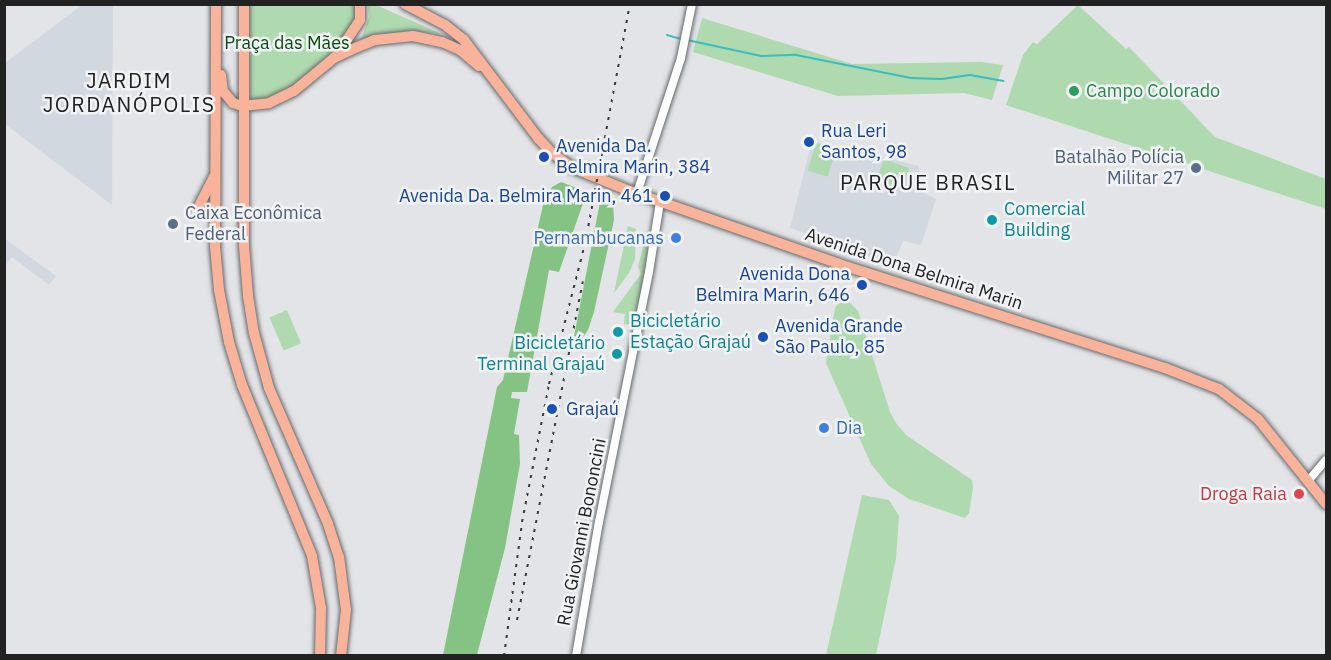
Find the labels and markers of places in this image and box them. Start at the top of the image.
place label: Campo Colorado [1086,80,1220,102]
marker: Campo Colorado [1067,84,1081,98]
place label: Rua Leri Santos, 98 [821,121,907,164]
marker: Rua Leri Santos, 98 [802,135,816,149]
place label: Avenida Da. Belmira Marin, 384 [556,136,710,178]
place label: Batalhão Polícia Militar 27 [1054,147,1184,190]
marker: Avenida Da. Belmira Marin, 384 [537,150,551,164]
marker: Batalhão Polícia Militar 27 [1189,161,1203,175]
place label: Avenida Da. Belmira Marin, 461 [399,185,653,207]
marker: Avenida Da. Belmira Marin, 461 [658,189,672,203]
place label: Comercial Building [1004,199,1085,242]
place label: Caixa Econômica Federal [185,203,322,246]
marker: Comercial Building [985,213,999,227]
marker: Caixa Econômica Federal [166,217,180,231]
place label: Pernambucanas [533,227,664,249]
marker: Pernambucanas [669,231,683,245]
place label: Avenida Dona Belmira Marin, 646 [696,264,850,306]
marker: Avenida Dona Belmira Marin, 646 [855,278,869,292]
place label: Bicicletário Estação Grajaú [630,311,751,354]
place label: Avenida Grande São Paulo, 85 [775,316,903,358]
marker: Bicicletário Estação Grajaú [611,325,625,339]
marker: Avenida Grande São Paulo, 85 [756,330,770,344]
place label: Bicicletário Terminal Grajaú [477,333,605,376]
marker: Bicicletário Terminal Grajaú [610,347,624,361]
place label: Grajaú [566,398,619,420]
marker: Grajaú [543,400,561,418]
place label: Dia [836,417,862,439]
marker: Dia [817,421,831,435]
place label: Droga Raia [1200,483,1287,505]
marker: Droga Raia [1292,487,1306,501]

